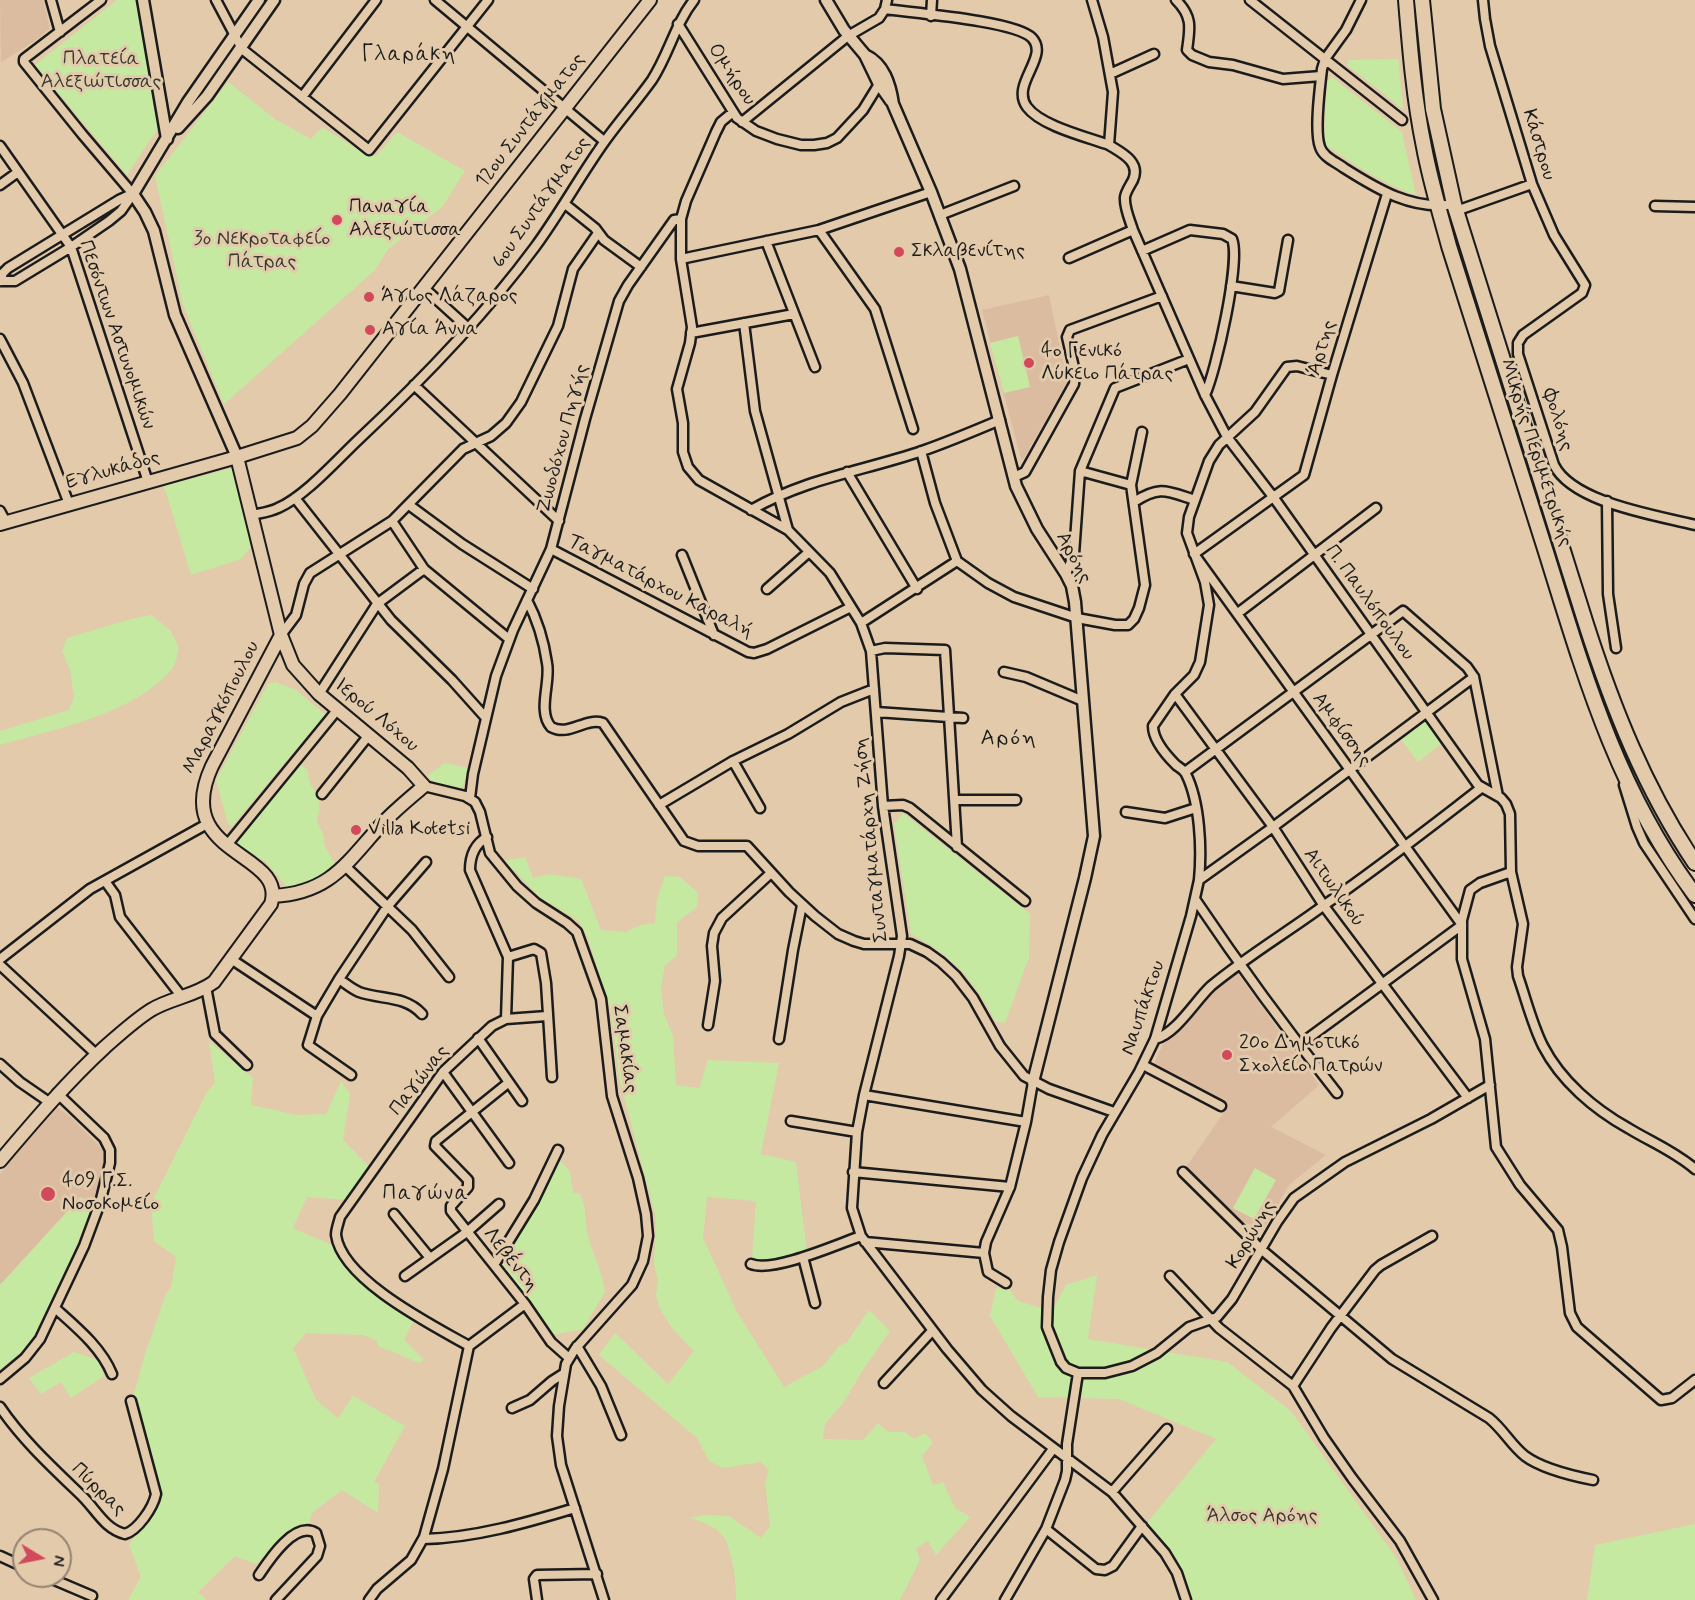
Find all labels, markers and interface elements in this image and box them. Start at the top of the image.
street label: Ομήρου [702,39,760,111]
district label: Γλαράκη [361,43,457,69]
park label: Πλατεία Αλεξιώτισσας [41,48,161,95]
street label: 12ου Συντάγματος [471,49,591,193]
street label: Κάστρου [1516,107,1560,183]
street label: 6ου Συντάγματος [488,133,596,273]
place label: Παναγία Αλεξιώτισσα [349,196,461,243]
marker: Παναγία Αλεξιώτισσα [330,213,344,227]
park label: 3o Νεκροταφείο Πάτρας [194,228,330,275]
street label: Πεσόντων Αστυνομικών [72,237,160,433]
place label: Σκλαβενίτης [911,240,1025,264]
marker: Σκλαβενίτης [892,245,906,259]
place label: Άγιος Λάζαρος [381,285,518,309]
marker: Άγιος Λάζαρος [362,290,376,304]
place label: Αγία Άννα [382,318,478,342]
street label: Άρτης [1303,318,1343,378]
marker: Αγία Άννα [363,323,377,337]
place label: 4ο Γενικό Λύκειο Πάτρας [1041,340,1173,387]
marker: 4ο Γενικό Λύκειο Πάτρας [1022,356,1036,370]
street label: Μικρής Περιμετρικής [1493,356,1577,550]
street label: Ζωοδόχου Πηγής [533,362,595,516]
street label: Φολόης [1536,386,1578,454]
street label: Εγλυκάδος [63,446,163,496]
street label: Αρόης [1050,528,1096,588]
street label: Ταγματάρχου Καραλή [563,530,757,644]
street label: Π. Παυλόπουλου [1319,540,1419,666]
street label: Μαραγκόπουλου [178,637,266,779]
street label: Ιερού Λόχου [329,674,423,758]
street label: Αμφίσσης [1306,688,1376,772]
district label: Αρόη [981,726,1037,752]
street label: Συνταγματάρχη Ζήση [849,737,895,943]
place label: Villa Kotetsi [368,818,470,842]
marker: Villa Kotetsi [349,823,363,837]
street label: Αιτωλικού [1297,844,1369,932]
street label: Ναυπάκτου [1117,958,1171,1058]
street label: Σαμακίας [606,1003,642,1095]
place label: 20ο Δημοτικό Σχολείο Πατρών [1239,1032,1382,1079]
street label: Παγώνας [385,1041,455,1121]
marker: 20ο Δημοτικό Σχολείο Πατρών [1220,1048,1234,1062]
place label: 409 Γ.Σ. Νοσοκομείο [62,1170,159,1217]
district label: Παγώνα [383,1182,469,1208]
marker: 409 Γ.Σ. Νοσοκομείο [39,1185,57,1203]
street label: Κορώνης [1222,1196,1282,1274]
street label: Λεβέντη [477,1223,543,1297]
street label: Πύρρας [66,1458,130,1522]
park label: Άλσος Αρόης [1207,1505,1317,1529]
north arrow [12,1528,72,1588]
text: N [47,1554,70,1568]

